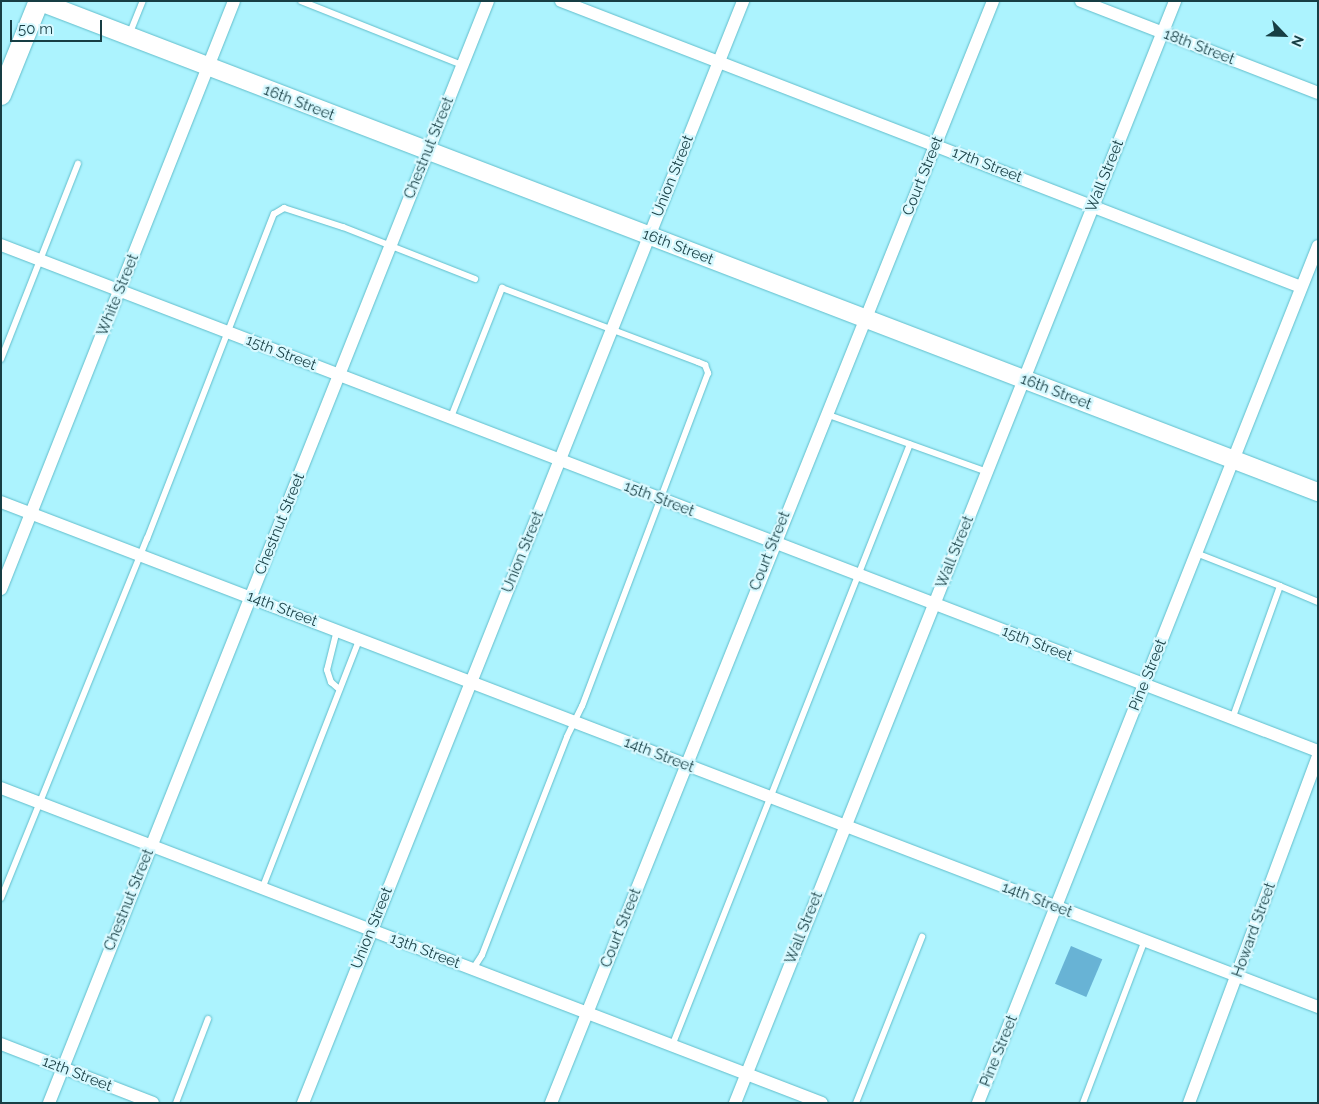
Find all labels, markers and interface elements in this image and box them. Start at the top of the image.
scale bar [12,10,105,42]
north arrow [1259,10,1309,60]
text: 50 m [18,20,53,38]
street label: 18th Street [1161,25,1237,69]
text: N [1288,33,1307,49]
street label: 16th Street [261,81,337,125]
street label: Chestnut Street [400,94,458,202]
street label: Union Street [648,133,698,219]
street label: Court Street [899,134,947,218]
street label: Wall Street [1082,137,1128,215]
street label: 17th Street [949,143,1025,187]
street label: 16th Street [640,225,716,269]
street label: White Street [93,251,143,339]
street label: 15th Street [243,331,319,375]
street label: 16th Street [1018,370,1094,414]
street label: Chestnut Street [251,470,309,578]
street label: 15th Street [621,477,697,521]
street label: Union Street [498,509,548,595]
street label: Court Street [746,509,794,593]
street label: Wall Street [932,513,978,591]
street label: 14th Street [244,587,320,631]
street label: 15th Street [999,622,1075,666]
street label: Pine Street [1126,637,1170,713]
street label: 14th Street [621,733,697,777]
street label: Chestnut Street [100,846,158,954]
street label: 14th Street [999,878,1075,922]
street label: Howard Street [1229,880,1279,980]
street label: Union Street [347,885,397,971]
street label: Court Street [597,886,645,970]
street label: Wall Street [781,889,827,967]
street label: 13th Street [387,929,463,973]
street label: Pine Street [977,1013,1021,1089]
street label: 12th Street [40,1052,114,1096]

